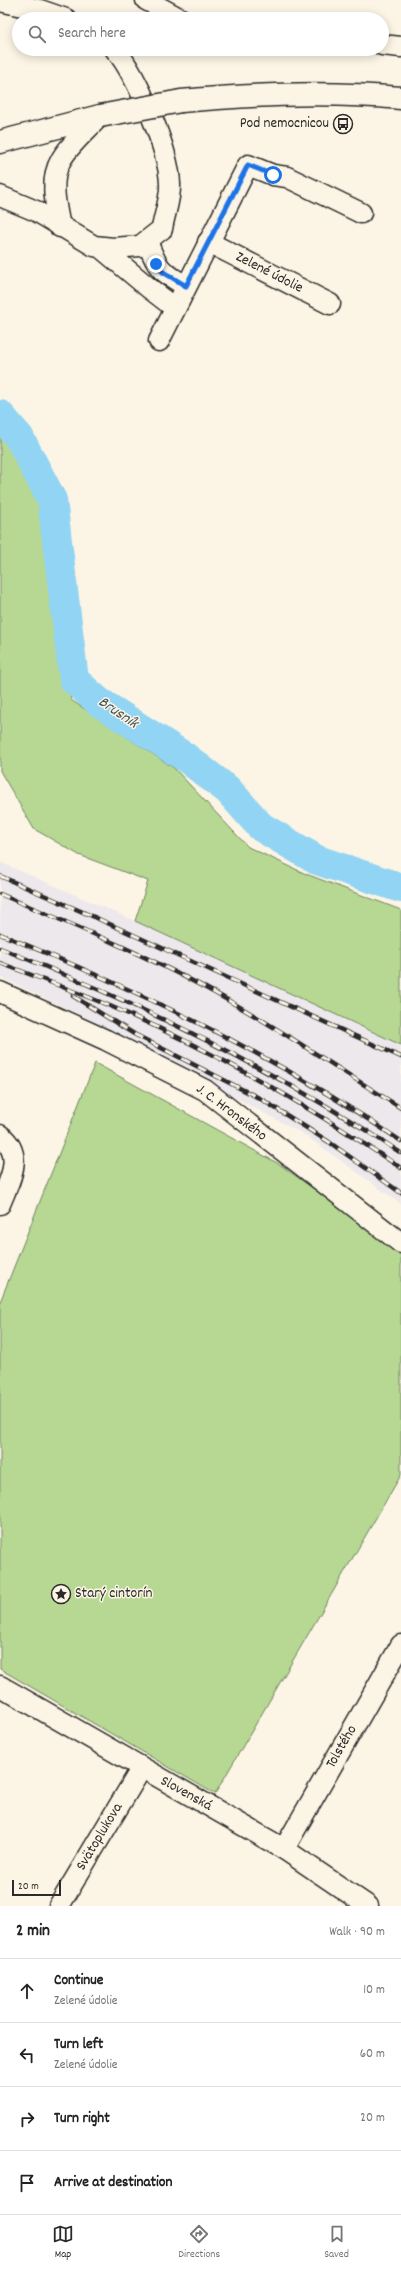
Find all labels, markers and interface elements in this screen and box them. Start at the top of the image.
search box [12,12,389,56]
icon: search [26,23,48,45]
text: Search here [58,23,126,45]
place label: Pod nemocnicou [240,113,329,135]
bus stop icon: Pod nemocnicou [332,113,354,135]
route start [264,166,282,184]
street label: Zelené údolie [231,247,307,300]
route end [147,255,165,273]
water label: Brusník [93,691,144,736]
street label: J. C. Hronského [191,1079,271,1147]
place icon: Starý cintorín [50,1583,72,1605]
place label: Starý cintorín [75,1583,153,1605]
street label: Tolstého [321,1721,363,1773]
street label: Slovenská [156,1771,217,1818]
street label: Svätoplukova [71,1798,129,1875]
scale bar [12,1878,61,1897]
text: 20 m [18,1879,39,1895]
text: 2 min [16,1920,50,1944]
text: Walk · 90 m [329,1923,385,1942]
text: Continue [54,1970,103,1992]
icon: ahead [16,1980,38,2002]
text: 10 m [363,1981,385,2000]
text: Zelené údolie [54,1992,118,2011]
text: Turn left [54,2034,103,2056]
icon: left [16,2044,38,2066]
text: 60 m [360,2045,385,2064]
text: Zelené údolie [54,2056,118,2075]
icon: right [16,2108,38,2130]
text: Turn right [54,2108,110,2130]
text: 20 m [360,2109,385,2128]
icon: arrive [16,2172,38,2194]
text: Arrive at destination [54,2172,172,2194]
tab: Map [52,2223,74,2263]
tab: Directions [178,2223,220,2263]
tab: Saved [324,2223,349,2263]

